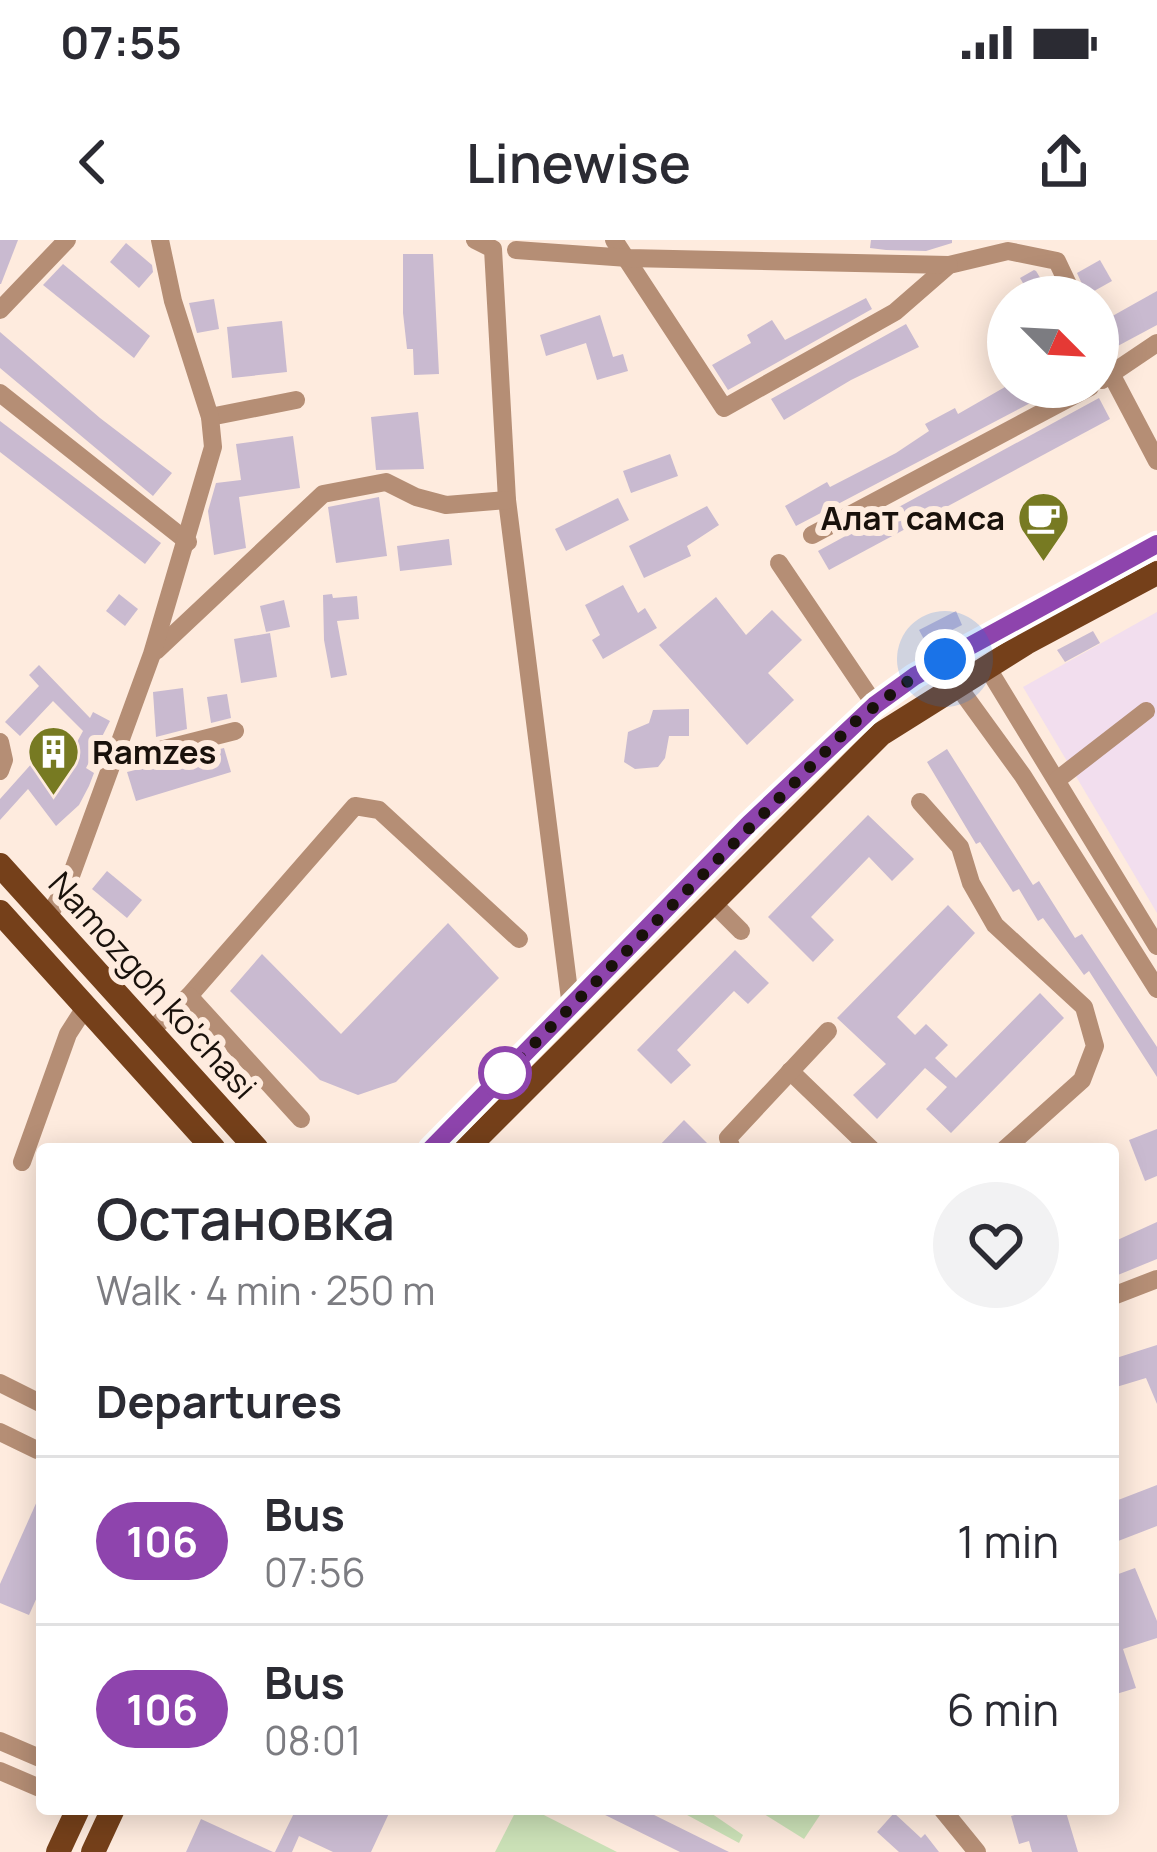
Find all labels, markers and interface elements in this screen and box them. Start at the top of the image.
text: 07:55 [60,11,182,73]
text: Linewise [466,125,691,199]
icon: back [60,129,126,195]
icon: share [1031,129,1097,195]
north arrow [987,276,1119,408]
map controls [987,276,1119,408]
cafe icon: Алат самса [1016,489,1072,563]
place label: Алат самса [820,495,1005,540]
your location [915,629,975,689]
building icon: Ramzes [25,723,81,797]
place label: Ramzes [92,729,216,774]
street label: Namozgoh ko'chasi [39,862,267,1108]
unlabelled marker [480,1048,530,1098]
text: Остановка [96,1179,395,1257]
button: heart [933,1182,1059,1308]
text: Walk · 4 min · 250 m [96,1263,435,1317]
text: Departures [96,1370,342,1432]
text: Bus [264,1483,345,1545]
text: 1 min [957,1510,1059,1572]
text: 106 [126,1512,198,1570]
text: 07:56 [264,1545,366,1599]
text: Bus [264,1651,345,1713]
text: 6 min [947,1678,1059,1740]
text: 106 [126,1680,198,1738]
text: 08:01 [264,1713,361,1767]

